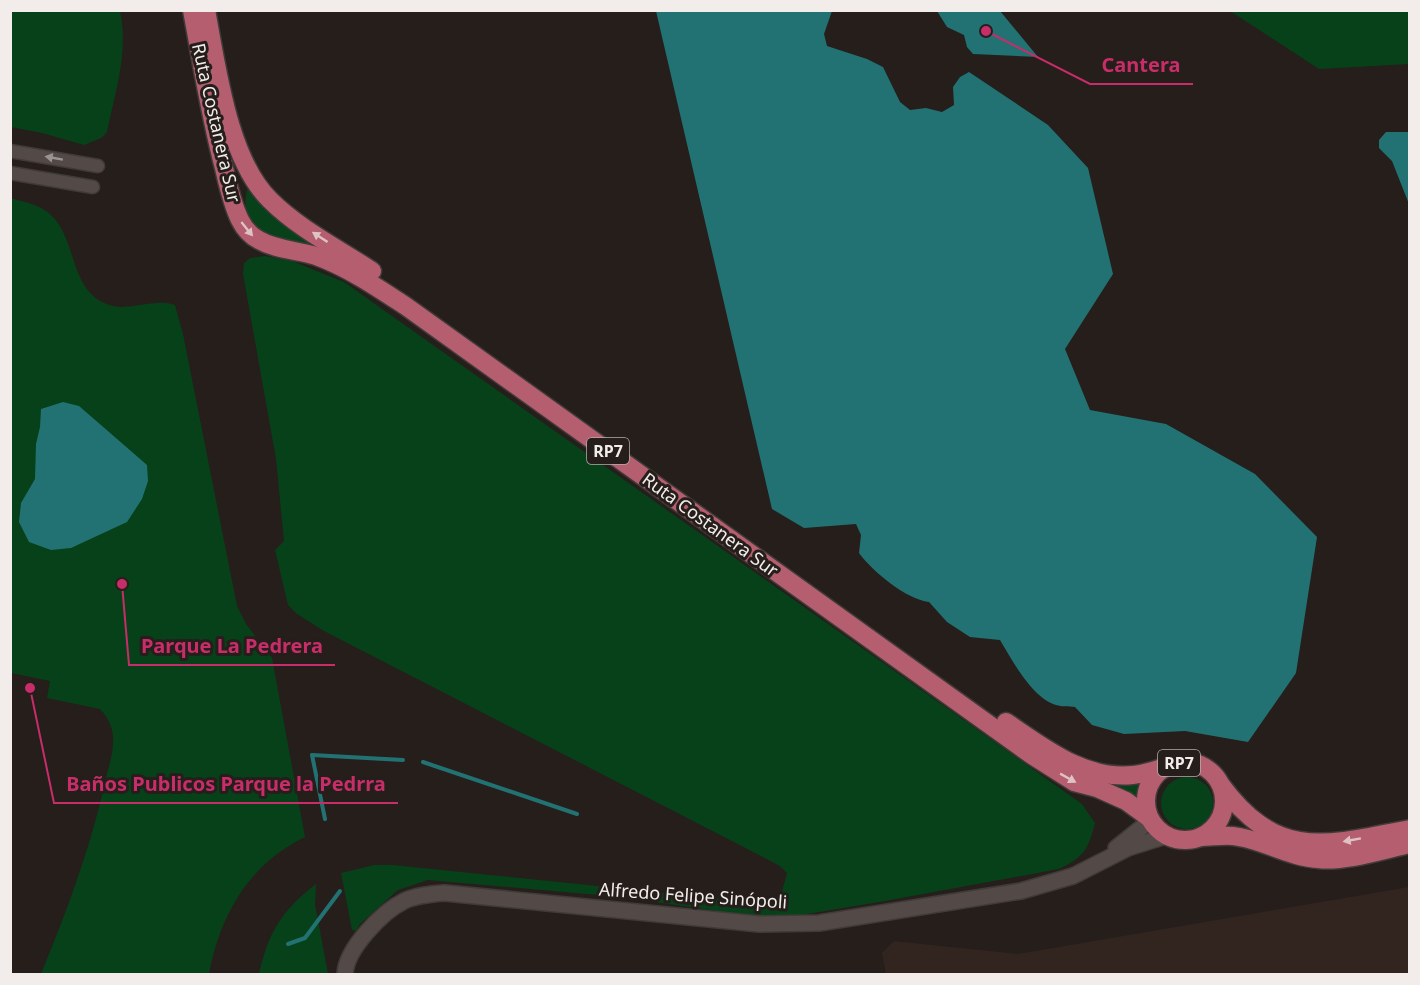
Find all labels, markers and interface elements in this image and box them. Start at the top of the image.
street label: Ruta Costanera Sur [187,41,247,205]
callout: Cantera [1090,46,1193,84]
text: Cantera [1102,51,1180,78]
one-way arrow [45,154,64,163]
one-way arrow [240,221,253,236]
one-way arrow [312,231,328,242]
road number: RP7 [587,438,629,464]
street label: Ruta Costanera Sur [638,467,784,582]
callout: Parque La Pedrera [129,627,335,665]
text: Parque La Pedrera [141,632,323,659]
road number: RP7 [1158,750,1200,776]
callout: Baños Publicos Parque la Pedrra [54,765,398,803]
text: Baños Publicos Parque la Pedrra [66,770,386,797]
one-way arrow [1060,773,1077,783]
one-way arrow [1342,836,1361,845]
street label: Alfredo Felipe Sinópoli [598,876,788,914]

